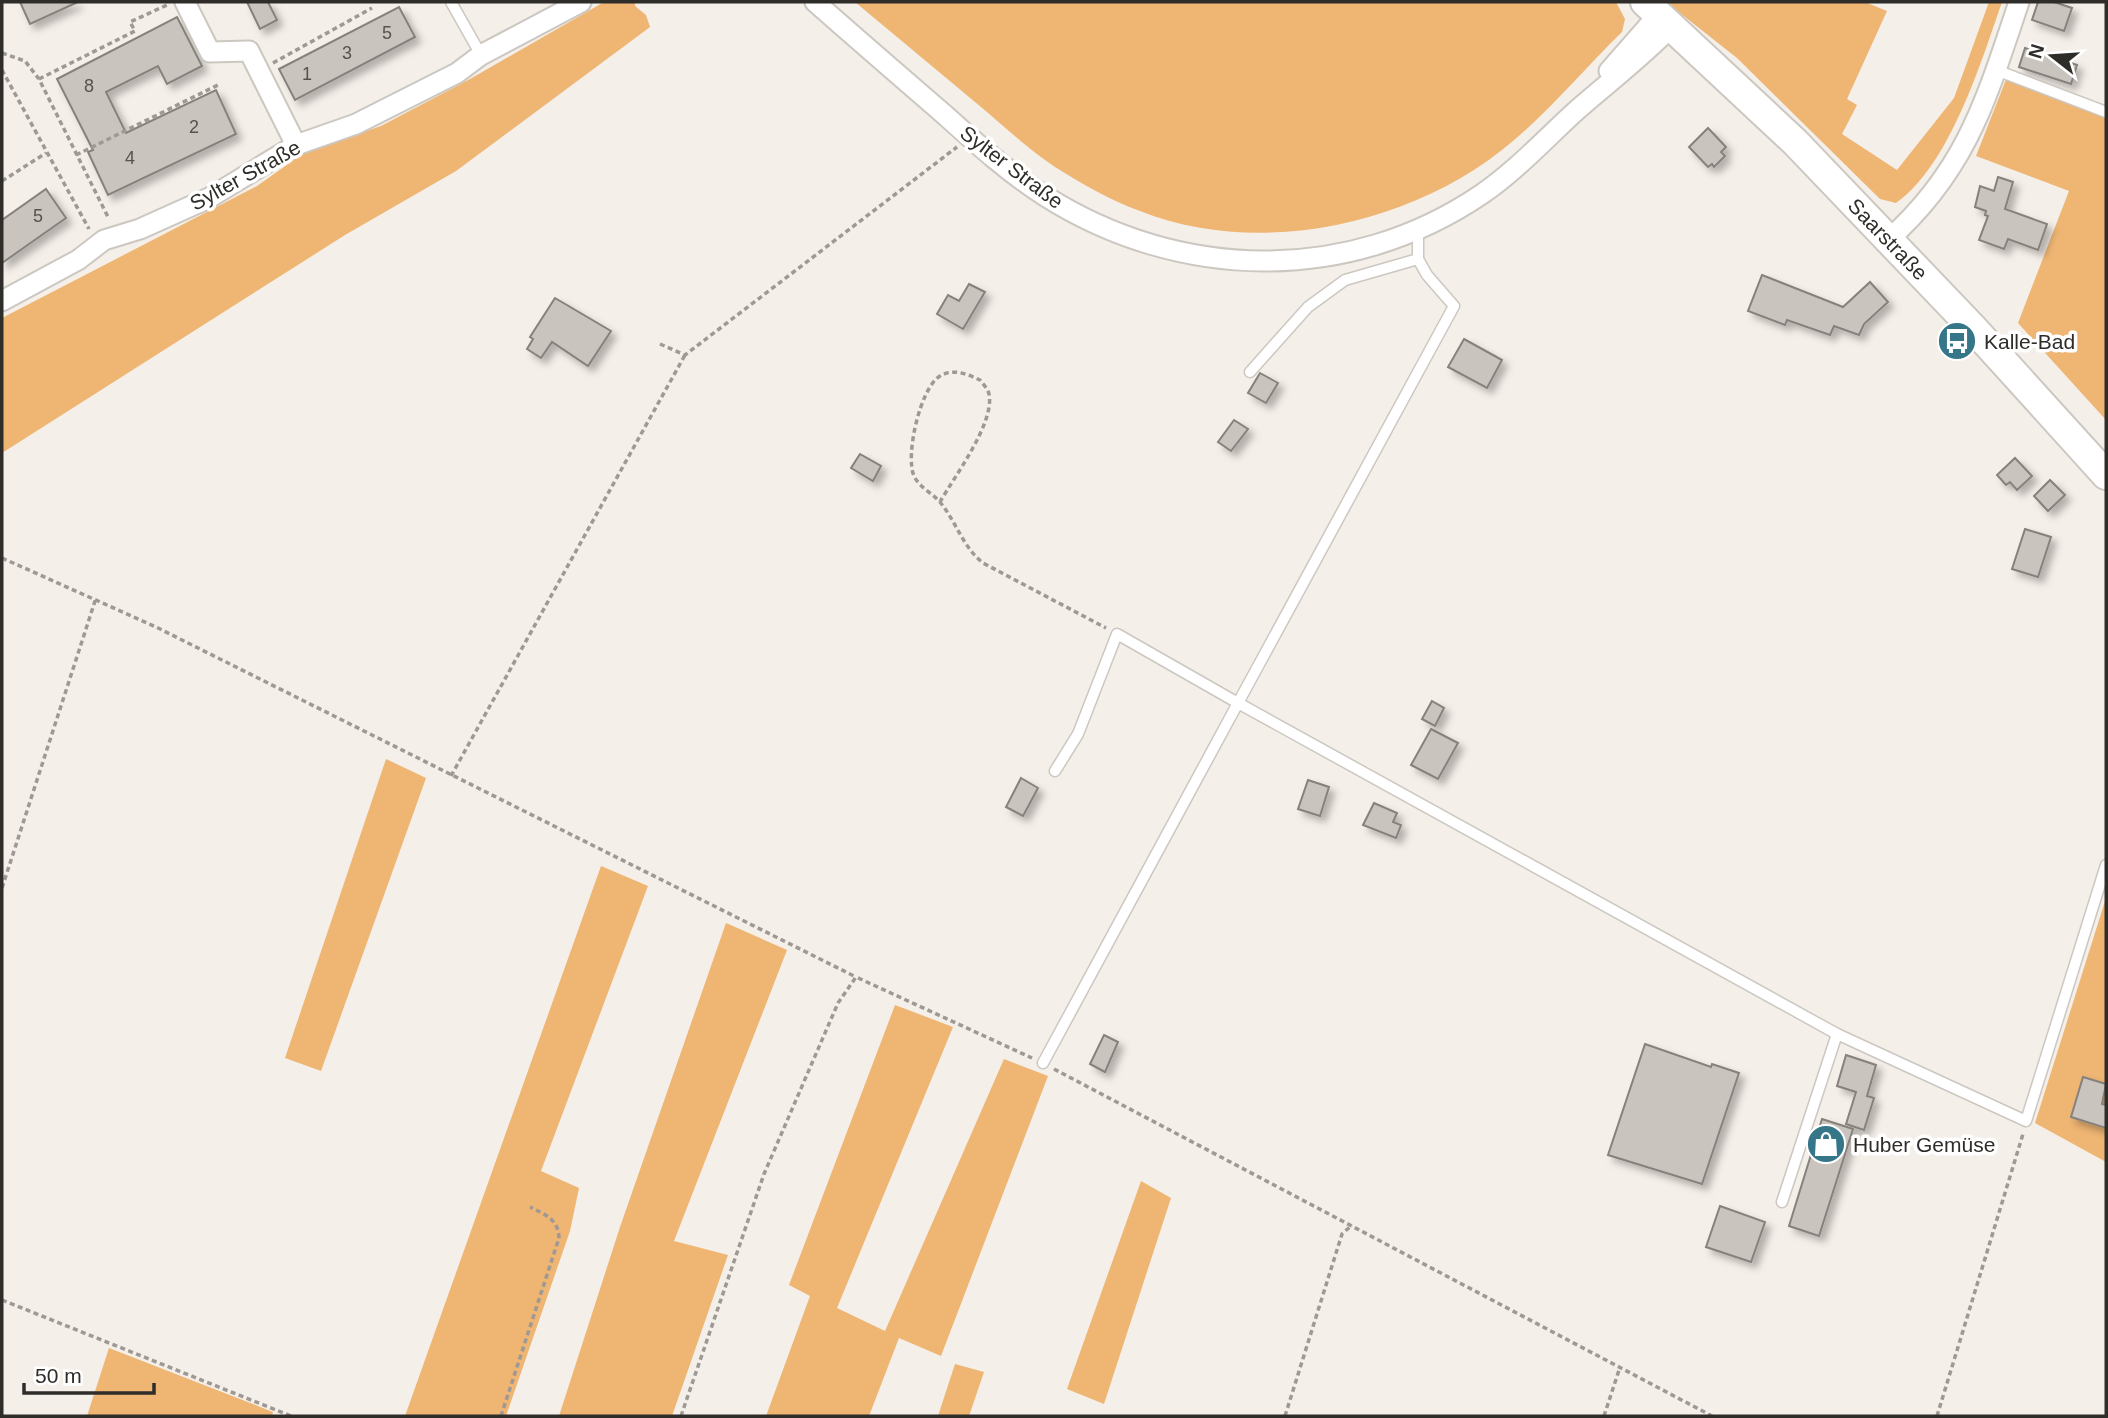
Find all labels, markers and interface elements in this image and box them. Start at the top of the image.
north arrow [2017,21,2087,91]
house number: 5 [382,23,392,43]
text: N [2024,42,2048,61]
house number: 3 [342,43,352,63]
house number: 1 [302,64,312,84]
house number: 8 [84,76,94,96]
house number: 2 [189,117,199,137]
street label: Sylter Straße [956,121,1068,213]
street label: Sylter Straße [186,135,304,215]
house number: 4 [125,148,135,168]
street label: Saarstraße [1844,194,1932,284]
house number: 5 [33,206,43,226]
bus stop icon: Kalle-Bad [1936,320,1978,362]
place label: Kalle-Bad [1984,330,2075,353]
shop icon: Huber Gemüse [1805,1123,1847,1165]
place label: Huber Gemüse [1853,1133,1995,1156]
scale bar [24,1352,154,1396]
text: 50 m [35,1364,82,1387]

